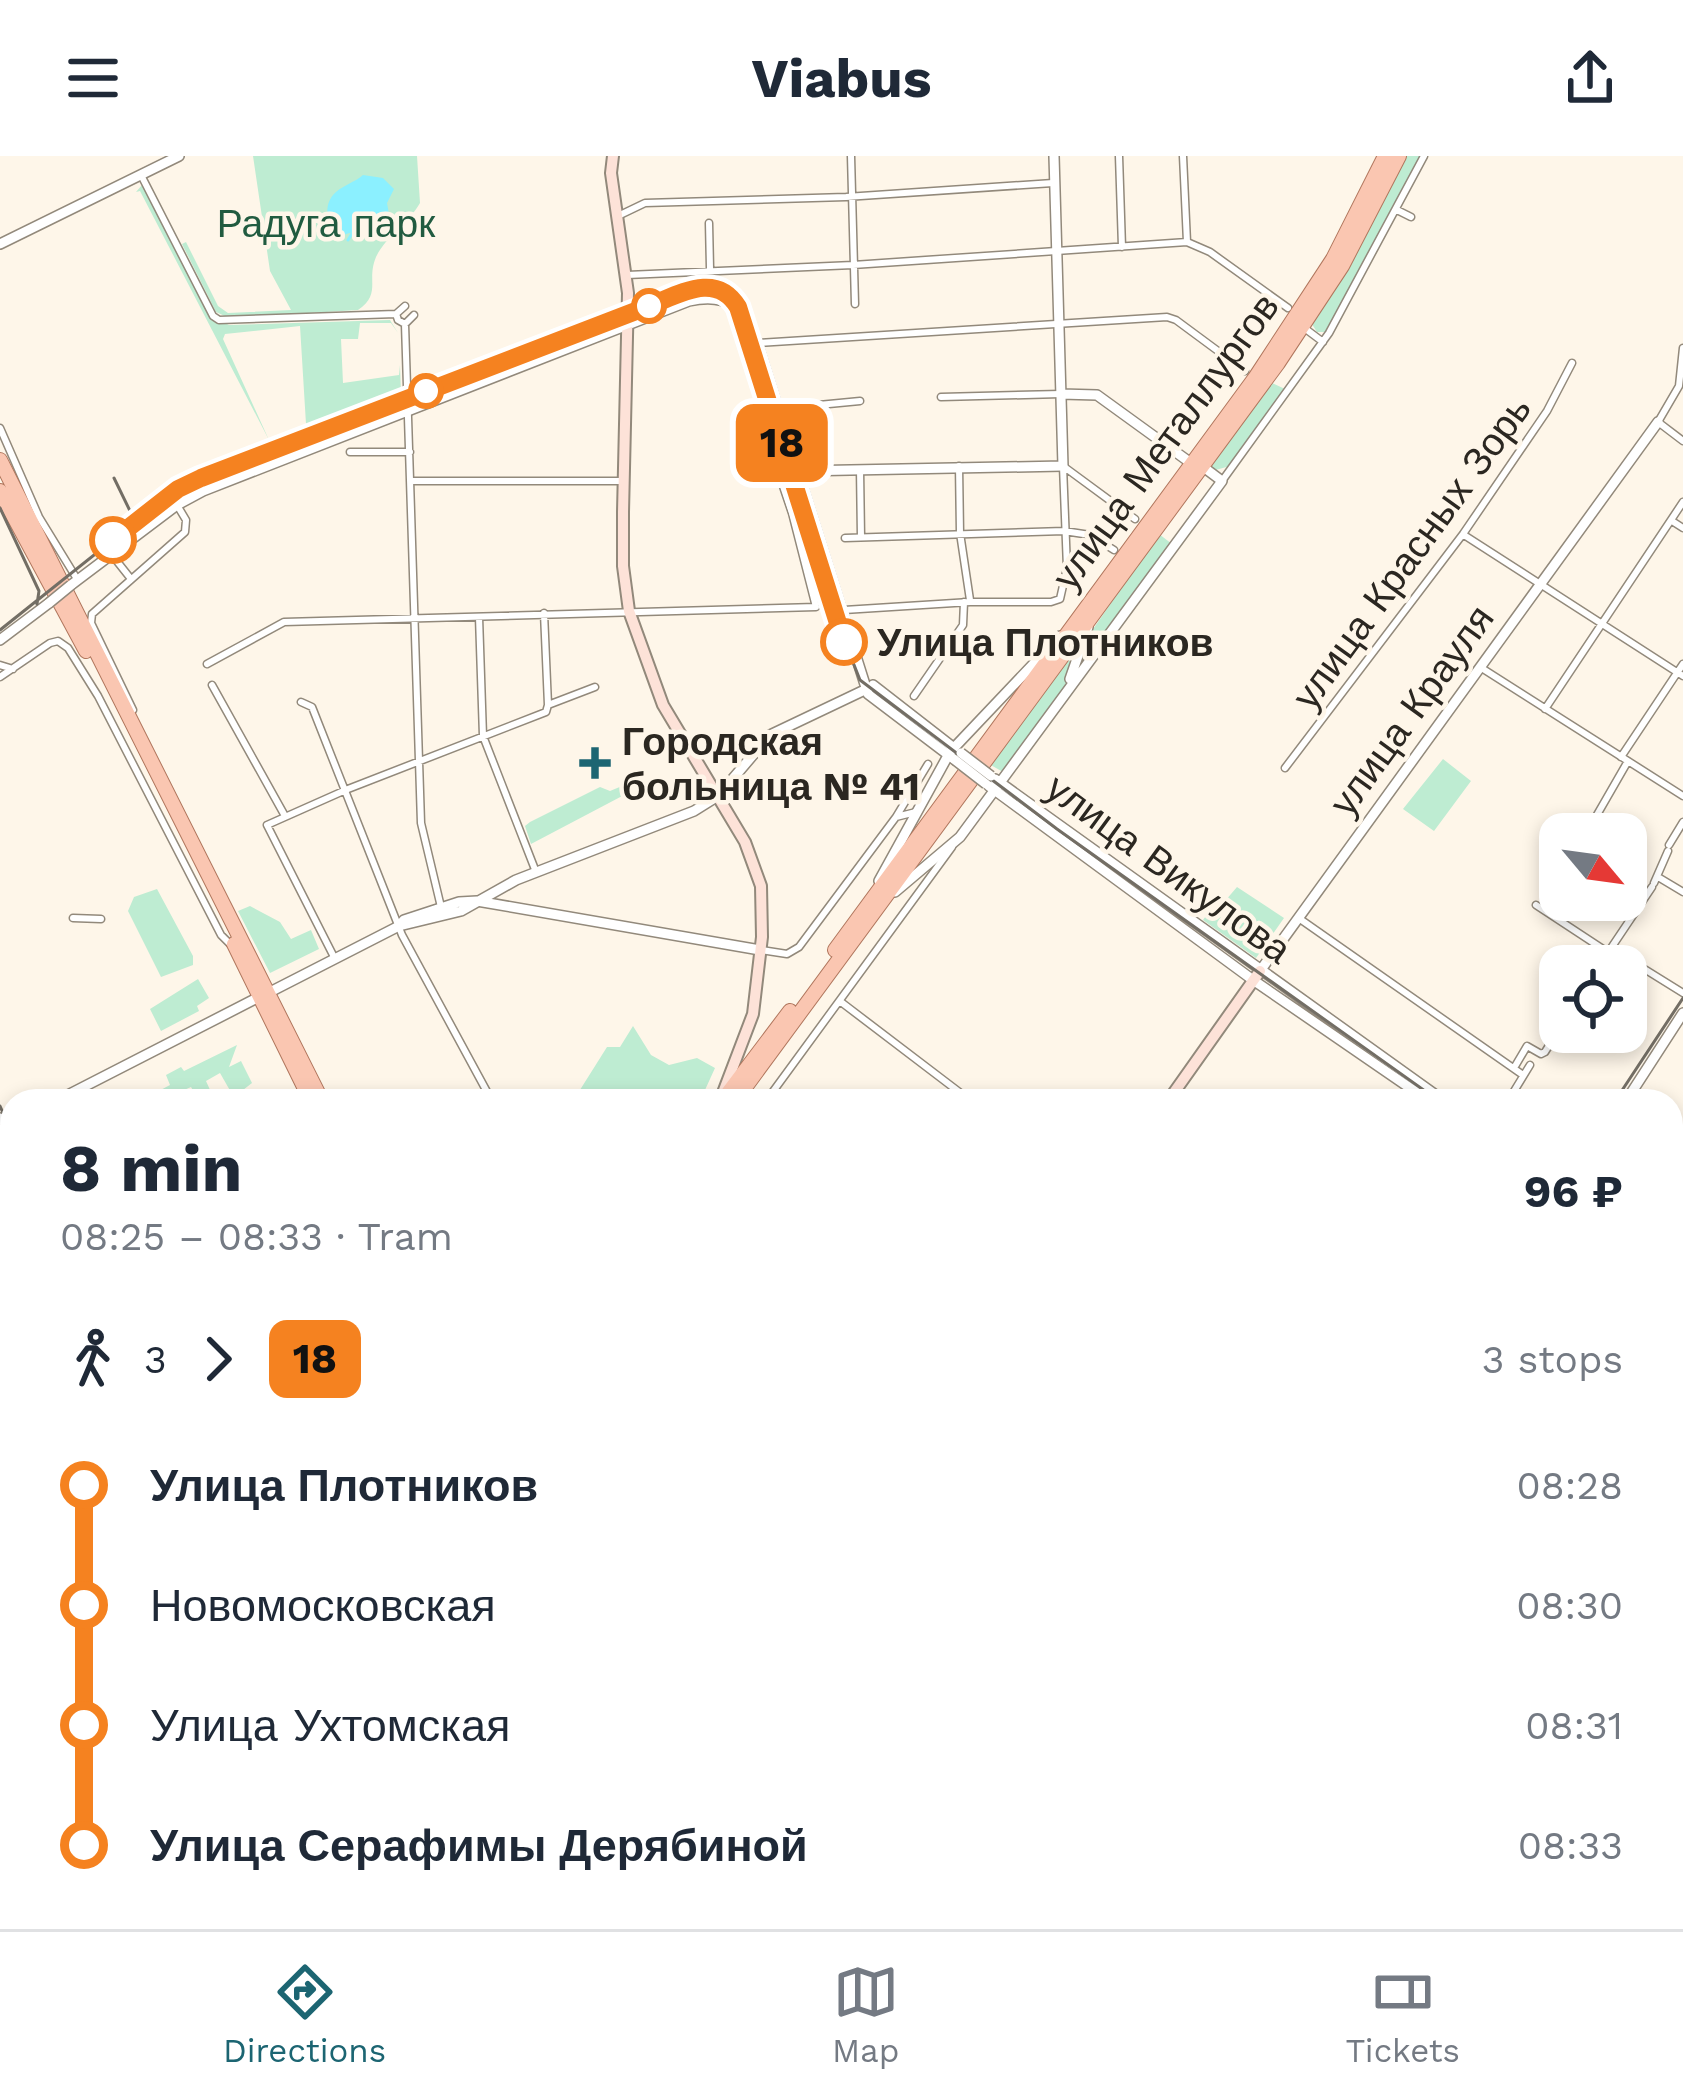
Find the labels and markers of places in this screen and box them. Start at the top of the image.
unlabelled marker [633,290,665,322]
unlabelled marker [410,375,442,407]
unlabelled marker [91,518,135,562]
marker: Улица Плотников [822,620,866,664]
place label: Улица Плотников [877,620,1213,665]
place label: Городская больница № 41 [622,719,920,809]
marker: Городская больница № 41 [579,747,611,779]

